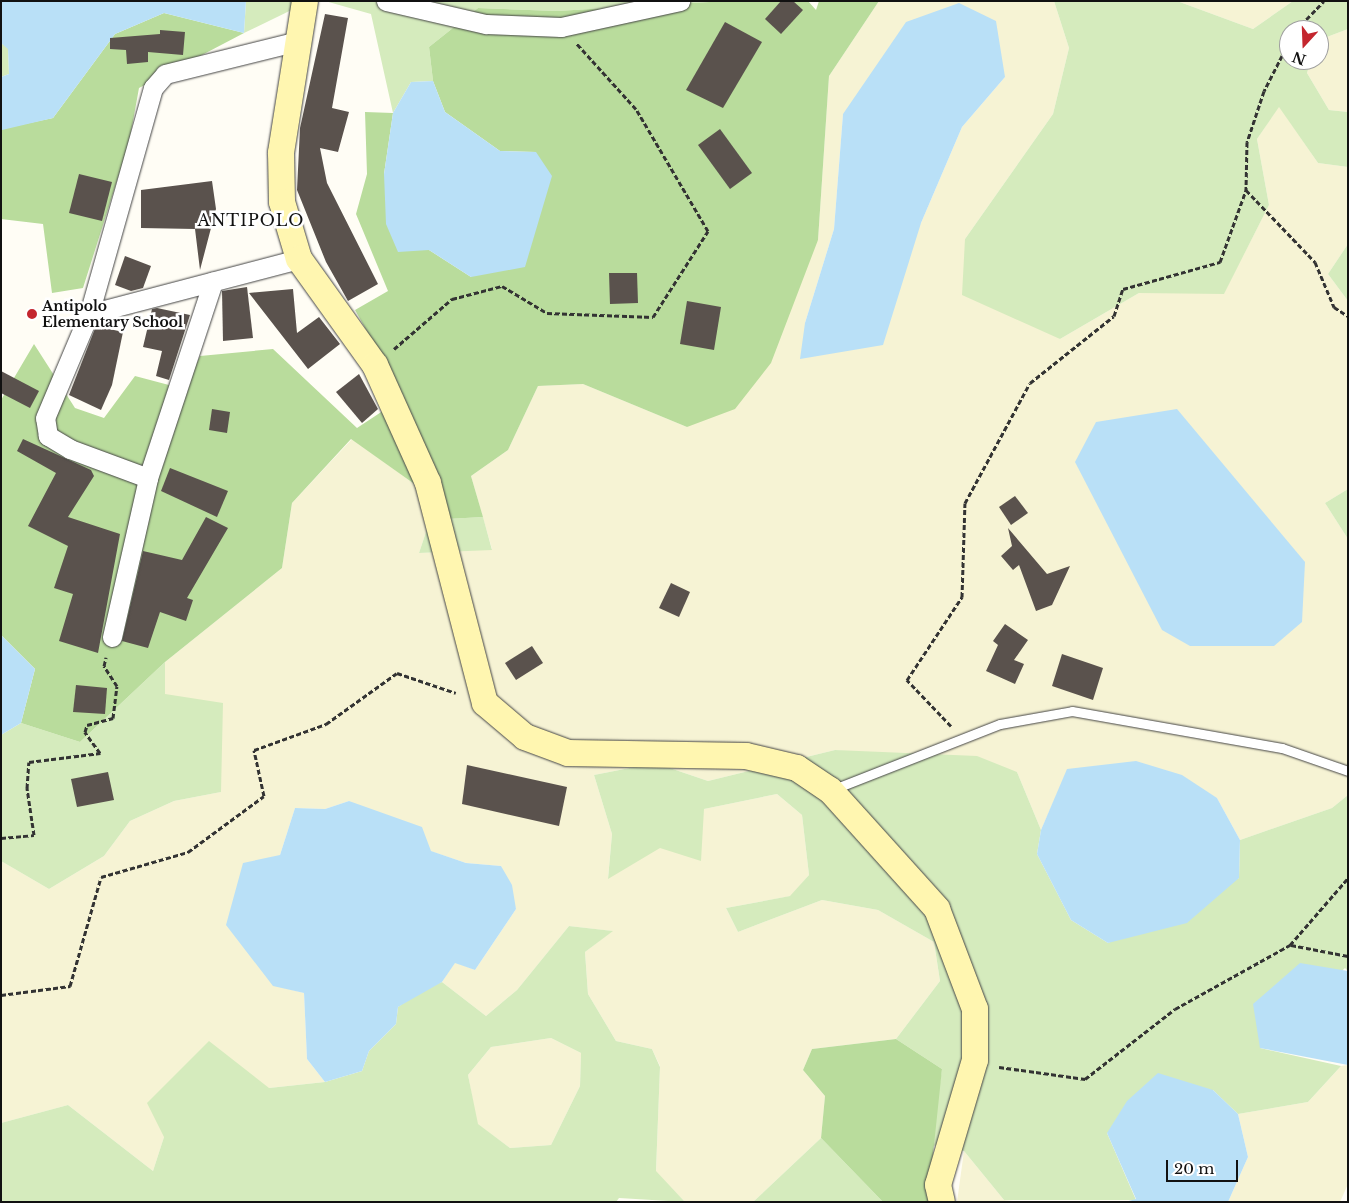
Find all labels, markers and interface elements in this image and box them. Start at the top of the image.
north arrow [1279,20,1329,70]
text: N [1290,47,1308,69]
district label: ANTIPOLO [197,210,305,230]
place label: Antipolo Elementary School [42,298,183,331]
marker: Antipolo Elementary School [26,308,38,320]
scale bar [1169,1150,1242,1182]
text: 20 m [1174,1159,1214,1178]

